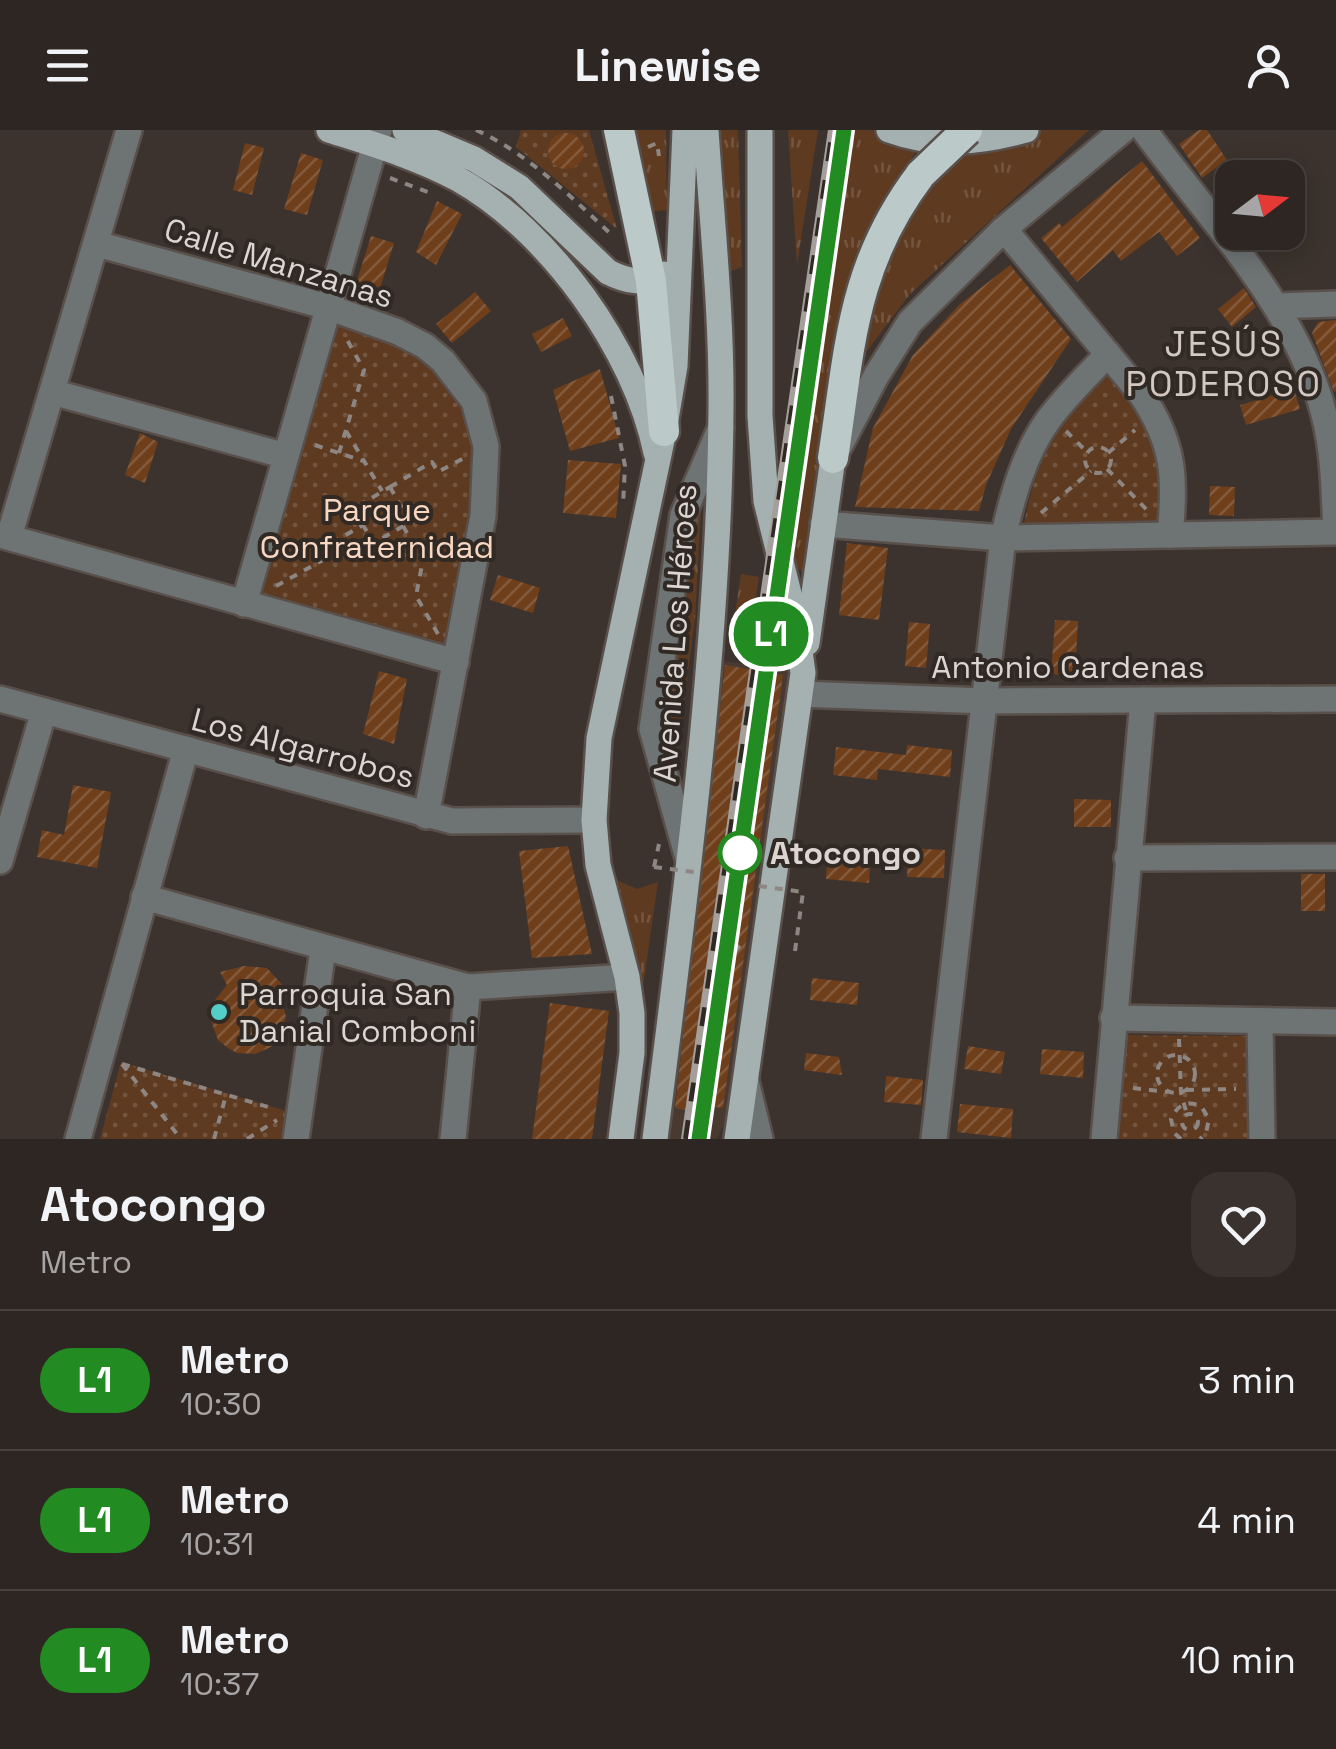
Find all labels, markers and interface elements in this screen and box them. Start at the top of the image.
text: Linewise [575,37,761,94]
icon: menu [40,38,95,93]
icon: person [1241,38,1296,93]
north arrow [1215,160,1305,250]
map controls [1215,160,1305,250]
street label: Calle Manzanas [160,209,398,317]
district label: JESÚS PODEROSO [1126,322,1322,406]
street label: Avenida Los Héroes [645,482,705,784]
park label: Parque Confraternidad [260,490,494,567]
line badge: L1 [726,602,816,666]
text: L1 [754,612,788,656]
street label: Antonio Cardenas [931,647,1205,687]
street label: Los Algarrobos [187,699,419,797]
marker: Atocongo [719,832,761,874]
place label: Atocongo [770,833,921,873]
place label: Parroquia San Danial Comboni [239,974,476,1051]
marker: Parroquia San Danial Comboni [208,1001,230,1023]
button: heart [1191,1172,1296,1277]
text: Atocongo [40,1174,267,1235]
text: Metro [40,1242,132,1282]
text: Metro [180,1336,290,1384]
text: 3 min [1198,1356,1296,1404]
text: L1 [78,1358,112,1402]
text: 10:30 [180,1384,262,1424]
text: Metro [180,1476,290,1524]
text: 4 min [1197,1496,1296,1544]
text: L1 [78,1498,112,1542]
text: 10:31 [180,1524,254,1564]
text: Metro [180,1616,290,1664]
text: 10 min [1181,1636,1296,1684]
text: L1 [78,1638,112,1682]
text: 10:37 [180,1664,259,1704]

